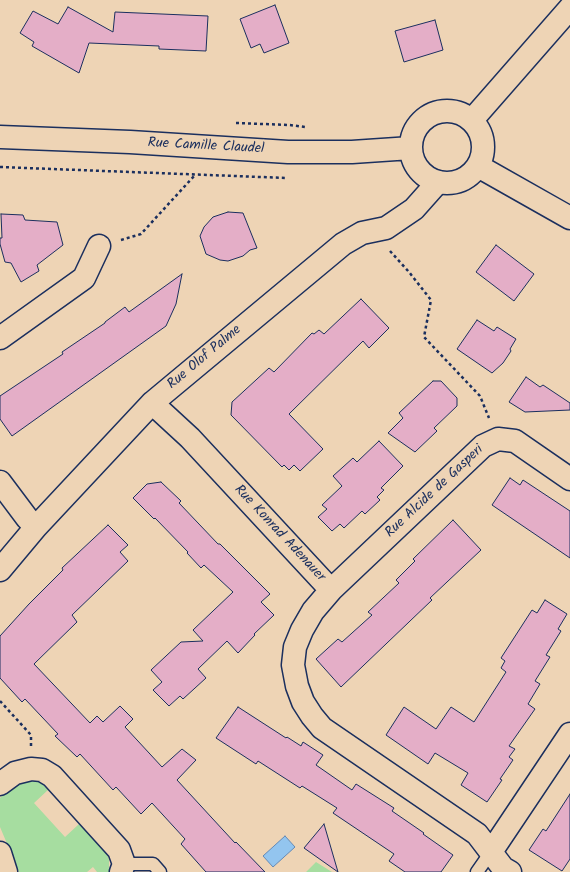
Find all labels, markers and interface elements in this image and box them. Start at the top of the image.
street label: Rue Camille Claudel [147,136,265,158]
street label: Rue Olof Palme [165,322,245,394]
street label: Rue Alcide de Gasperi [382,442,488,542]
street label: Rue Konrad Adenauer [230,482,328,586]

